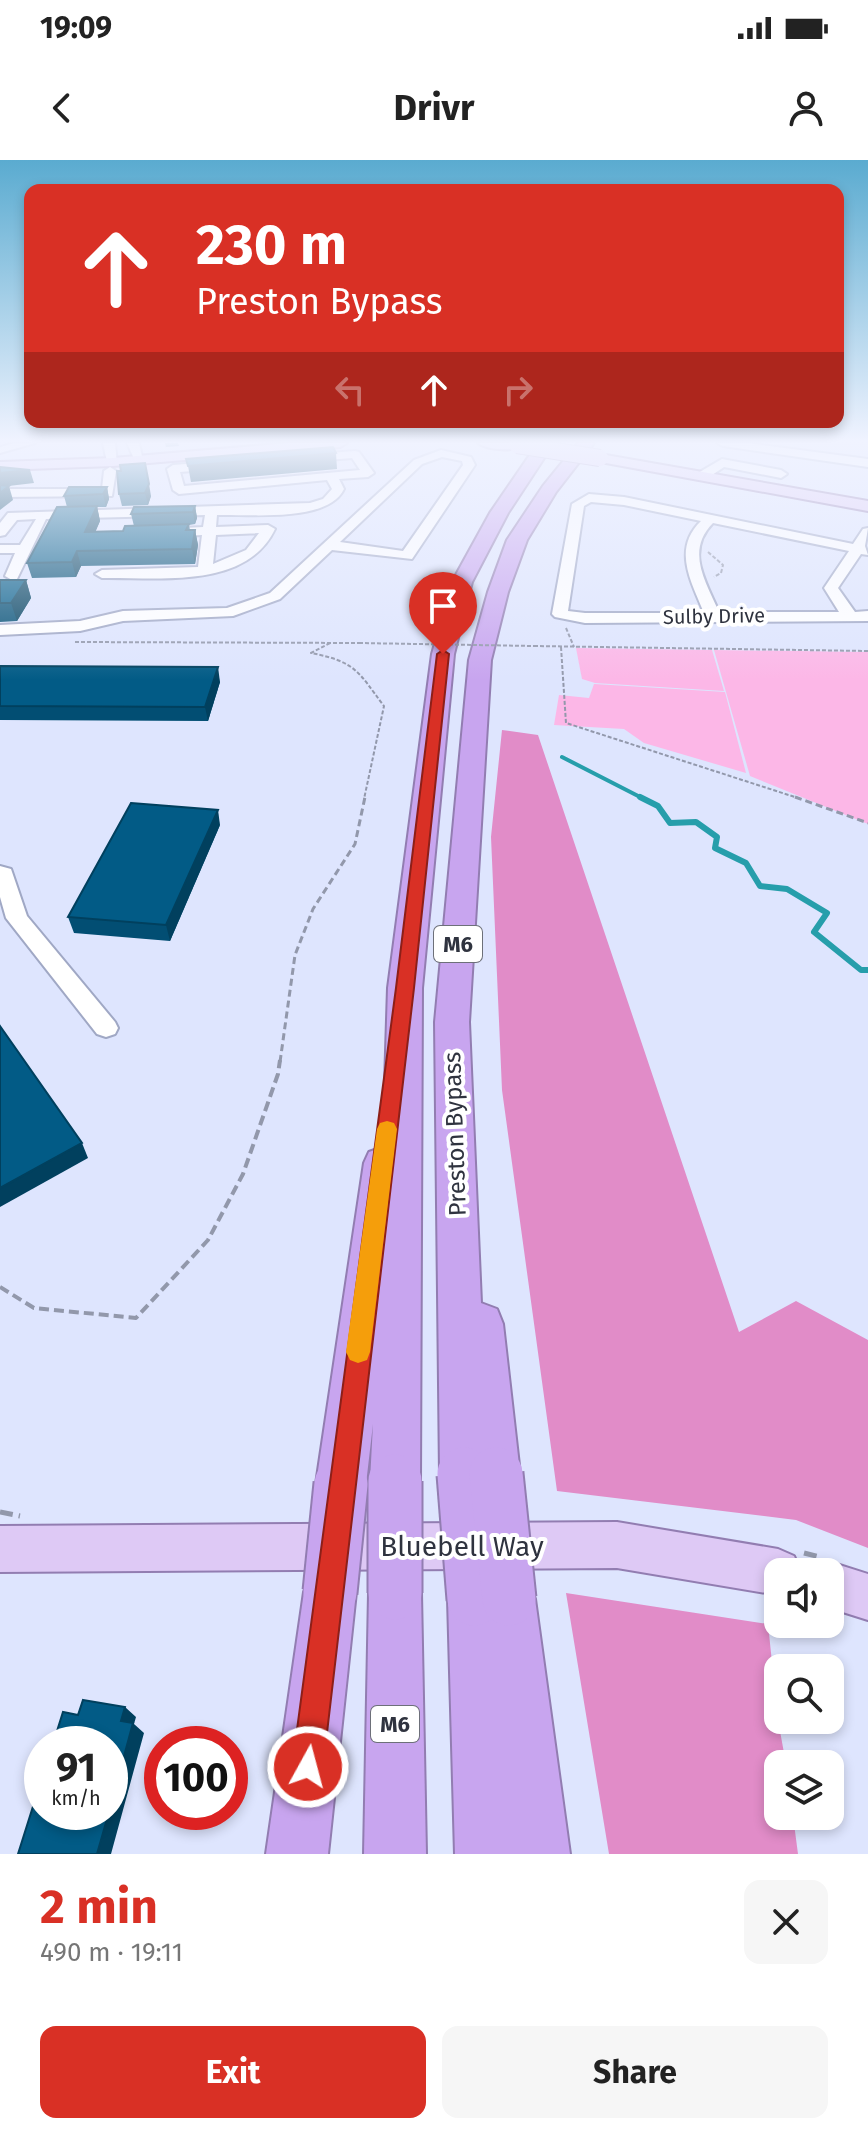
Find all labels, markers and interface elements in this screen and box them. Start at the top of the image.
text: 19:09 [40,10,112,46]
icon: back [40,86,84,130]
text: Drivr [394,86,474,130]
icon: person [784,86,828,130]
text: 230 m [196,212,347,279]
icon: ahead [64,216,168,320]
text: Preston Bypass [196,280,443,324]
icon: left [328,368,372,412]
icon: ahead [412,368,456,412]
icon: right [496,368,540,412]
pin [409,572,477,654]
icon: arrive [421,584,465,628]
street label: Sulby Drive [663,603,765,629]
road number: M6 [434,926,482,962]
street label: Preston Bypass [438,1051,472,1217]
street label: Bluebell Way [380,1530,544,1563]
map controls [764,1558,844,1830]
button: sound [764,1558,844,1638]
button: search [764,1654,844,1734]
road number: M6 [371,1706,419,1742]
position arrow [266,1725,350,1809]
speed limit sign: 100 [144,1726,248,1830]
text: 91 [56,1744,96,1792]
button: layers [764,1750,844,1830]
text: km/h [51,1786,101,1810]
text: 2 min [40,1878,158,1936]
button: close [744,1880,828,1964]
text: 490 m · 19:11 [40,1937,183,1968]
button: Exit [40,2026,426,2118]
button: Share [442,2026,828,2118]

